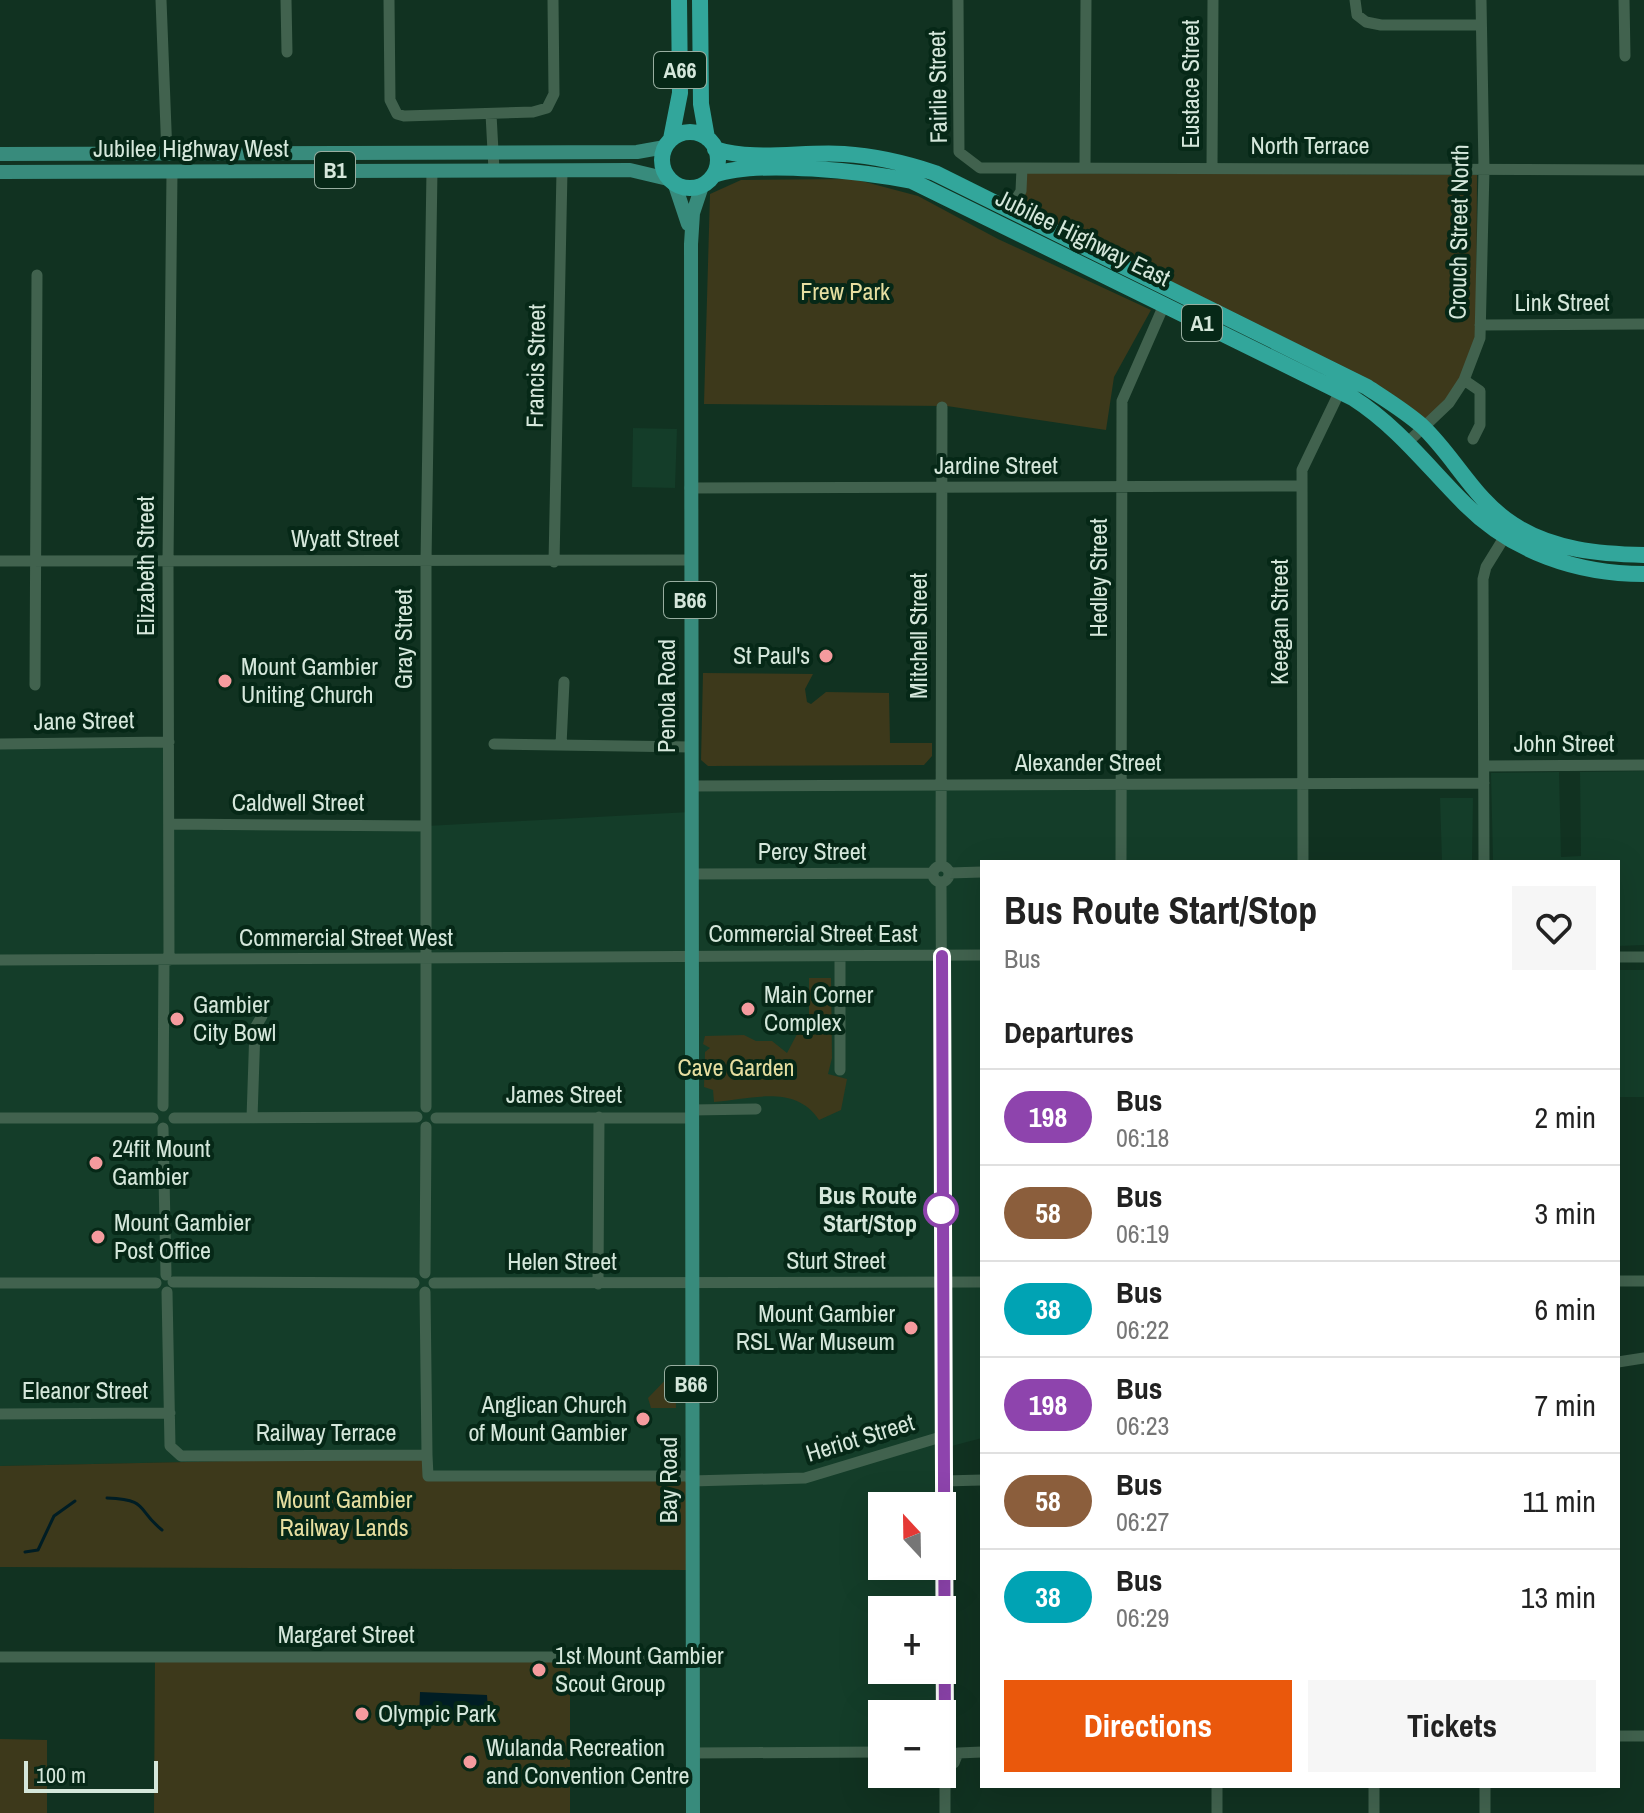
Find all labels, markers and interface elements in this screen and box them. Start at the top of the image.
street label: Eustace Street [1174,19,1206,149]
street label: Fairlie Street [920,30,954,144]
road number: A66 [654,52,706,88]
street label: North Terrace [1251,129,1369,161]
street label: Jubilee Highway West [93,132,289,164]
street label: Crouch Street North [1440,144,1476,320]
road number: B1 [315,152,355,188]
street label: Jubilee Highway East [991,181,1176,293]
park label: Frew Park [800,275,890,307]
street label: Link Street [1514,286,1610,318]
street label: Francis Street [518,303,552,428]
road number: A1 [1182,305,1222,341]
street label: Jardine Street [934,449,1058,481]
street label: Elizabeth Street [129,495,161,636]
street label: Hedley Street [1082,518,1114,638]
street label: Wyatt Street [291,522,400,554]
street label: Keegan Street [1263,559,1295,685]
street label: Mitchell Street [902,573,934,699]
road number: B66 [664,582,716,618]
street label: Gray Street [387,588,419,689]
street label: Penola Road [650,639,682,753]
place label: St Paul's [733,639,810,671]
marker: St Paul's [817,647,835,665]
place label: Mount Gambier Uniting Church [241,650,378,710]
marker: Mount Gambier Uniting Church [216,672,234,690]
street label: Jane Street [33,703,135,737]
street label: John Street [1514,727,1615,759]
street label: Alexander Street [1014,746,1162,778]
street label: Caldwell Street [232,786,365,818]
street label: Percy Street [758,835,867,867]
text: Bus Route Start/Stop [1004,885,1317,936]
button: heart [1512,886,1596,970]
street label: Commercial Street East [709,917,918,949]
street label: Commercial Street West [239,921,454,953]
text: Bus [1004,941,1041,976]
place label: Main Corner Complex [764,978,874,1038]
place label: Gambier City Bowl [193,988,276,1048]
marker: Main Corner Complex [739,1000,757,1018]
marker: Gambier City Bowl [168,1010,186,1028]
text: Departures [1004,1012,1134,1052]
park label: Cave Garden [677,1051,795,1083]
street label: James Street [506,1078,622,1110]
text: Bus [1116,1080,1162,1120]
text: 2 min [1534,1097,1596,1137]
text: 198 [1029,1098,1067,1136]
text: 06:18 [1116,1120,1169,1155]
place label: 24fit Mount Gambier [112,1132,211,1192]
marker: 24fit Mount Gambier [87,1154,105,1172]
text: Bus [1116,1176,1162,1216]
place label: Bus Route Start/Stop [819,1179,917,1239]
marker: Bus Route Start/Stop [924,1193,958,1227]
text: 3 min [1534,1193,1596,1233]
text: 58 [1035,1194,1061,1232]
place label: Mount Gambier Post Office [114,1206,251,1266]
text: 06:19 [1116,1216,1169,1251]
marker: Mount Gambier Post Office [89,1228,107,1246]
street label: Sturt Street [786,1244,886,1276]
street label: Helen Street [507,1245,617,1277]
text: Bus [1116,1272,1162,1312]
text: 6 min [1534,1289,1596,1329]
text: 38 [1035,1290,1061,1328]
place label: Mount Gambier RSL War Museum [736,1297,895,1357]
text: 06:22 [1116,1312,1169,1347]
marker: Mount Gambier RSL War Museum [902,1319,920,1337]
road number: B66 [665,1366,717,1402]
text: Bus [1116,1368,1162,1408]
street label: Eleanor Street [22,1374,148,1406]
text: 7 min [1534,1385,1596,1425]
text: 198 [1029,1386,1067,1424]
place label: Anglican Church of Mount Gambier [468,1388,627,1448]
street label: Heriot Street [802,1405,918,1469]
text: 06:23 [1116,1408,1169,1443]
marker: Anglican Church of Mount Gambier [634,1410,652,1428]
street label: Railway Terrace [256,1416,396,1448]
street label: Bay Road [652,1437,684,1523]
text: Bus [1116,1464,1162,1504]
text: 11 min [1523,1481,1596,1521]
text: 58 [1035,1482,1061,1520]
park label: Mount Gambier Railway Lands [276,1483,413,1543]
north arrow [868,1492,956,1580]
map controls [868,1492,956,1788]
text: 06:27 [1116,1504,1169,1539]
text: Bus [1116,1560,1162,1600]
text: 13 min [1521,1577,1596,1617]
text: 38 [1035,1578,1061,1616]
button: + [868,1596,956,1684]
text: 06:29 [1116,1600,1169,1635]
street label: Margaret Street [278,1618,415,1650]
place label: 1st Mount Gambier Scout Group [555,1639,724,1699]
marker: 1st Mount Gambier Scout Group [530,1661,548,1679]
button: Directions [1004,1680,1292,1772]
button: Tickets [1308,1680,1596,1772]
place label: Olympic Park [378,1697,496,1729]
button: − [868,1700,956,1788]
marker: Olympic Park [353,1705,371,1723]
place label: Wulanda Recreation and Convention Centre [486,1731,690,1791]
marker: Wulanda Recreation and Convention Centre [461,1753,479,1771]
scale bar [24,1757,158,1793]
text: 100 m [36,1760,86,1790]

